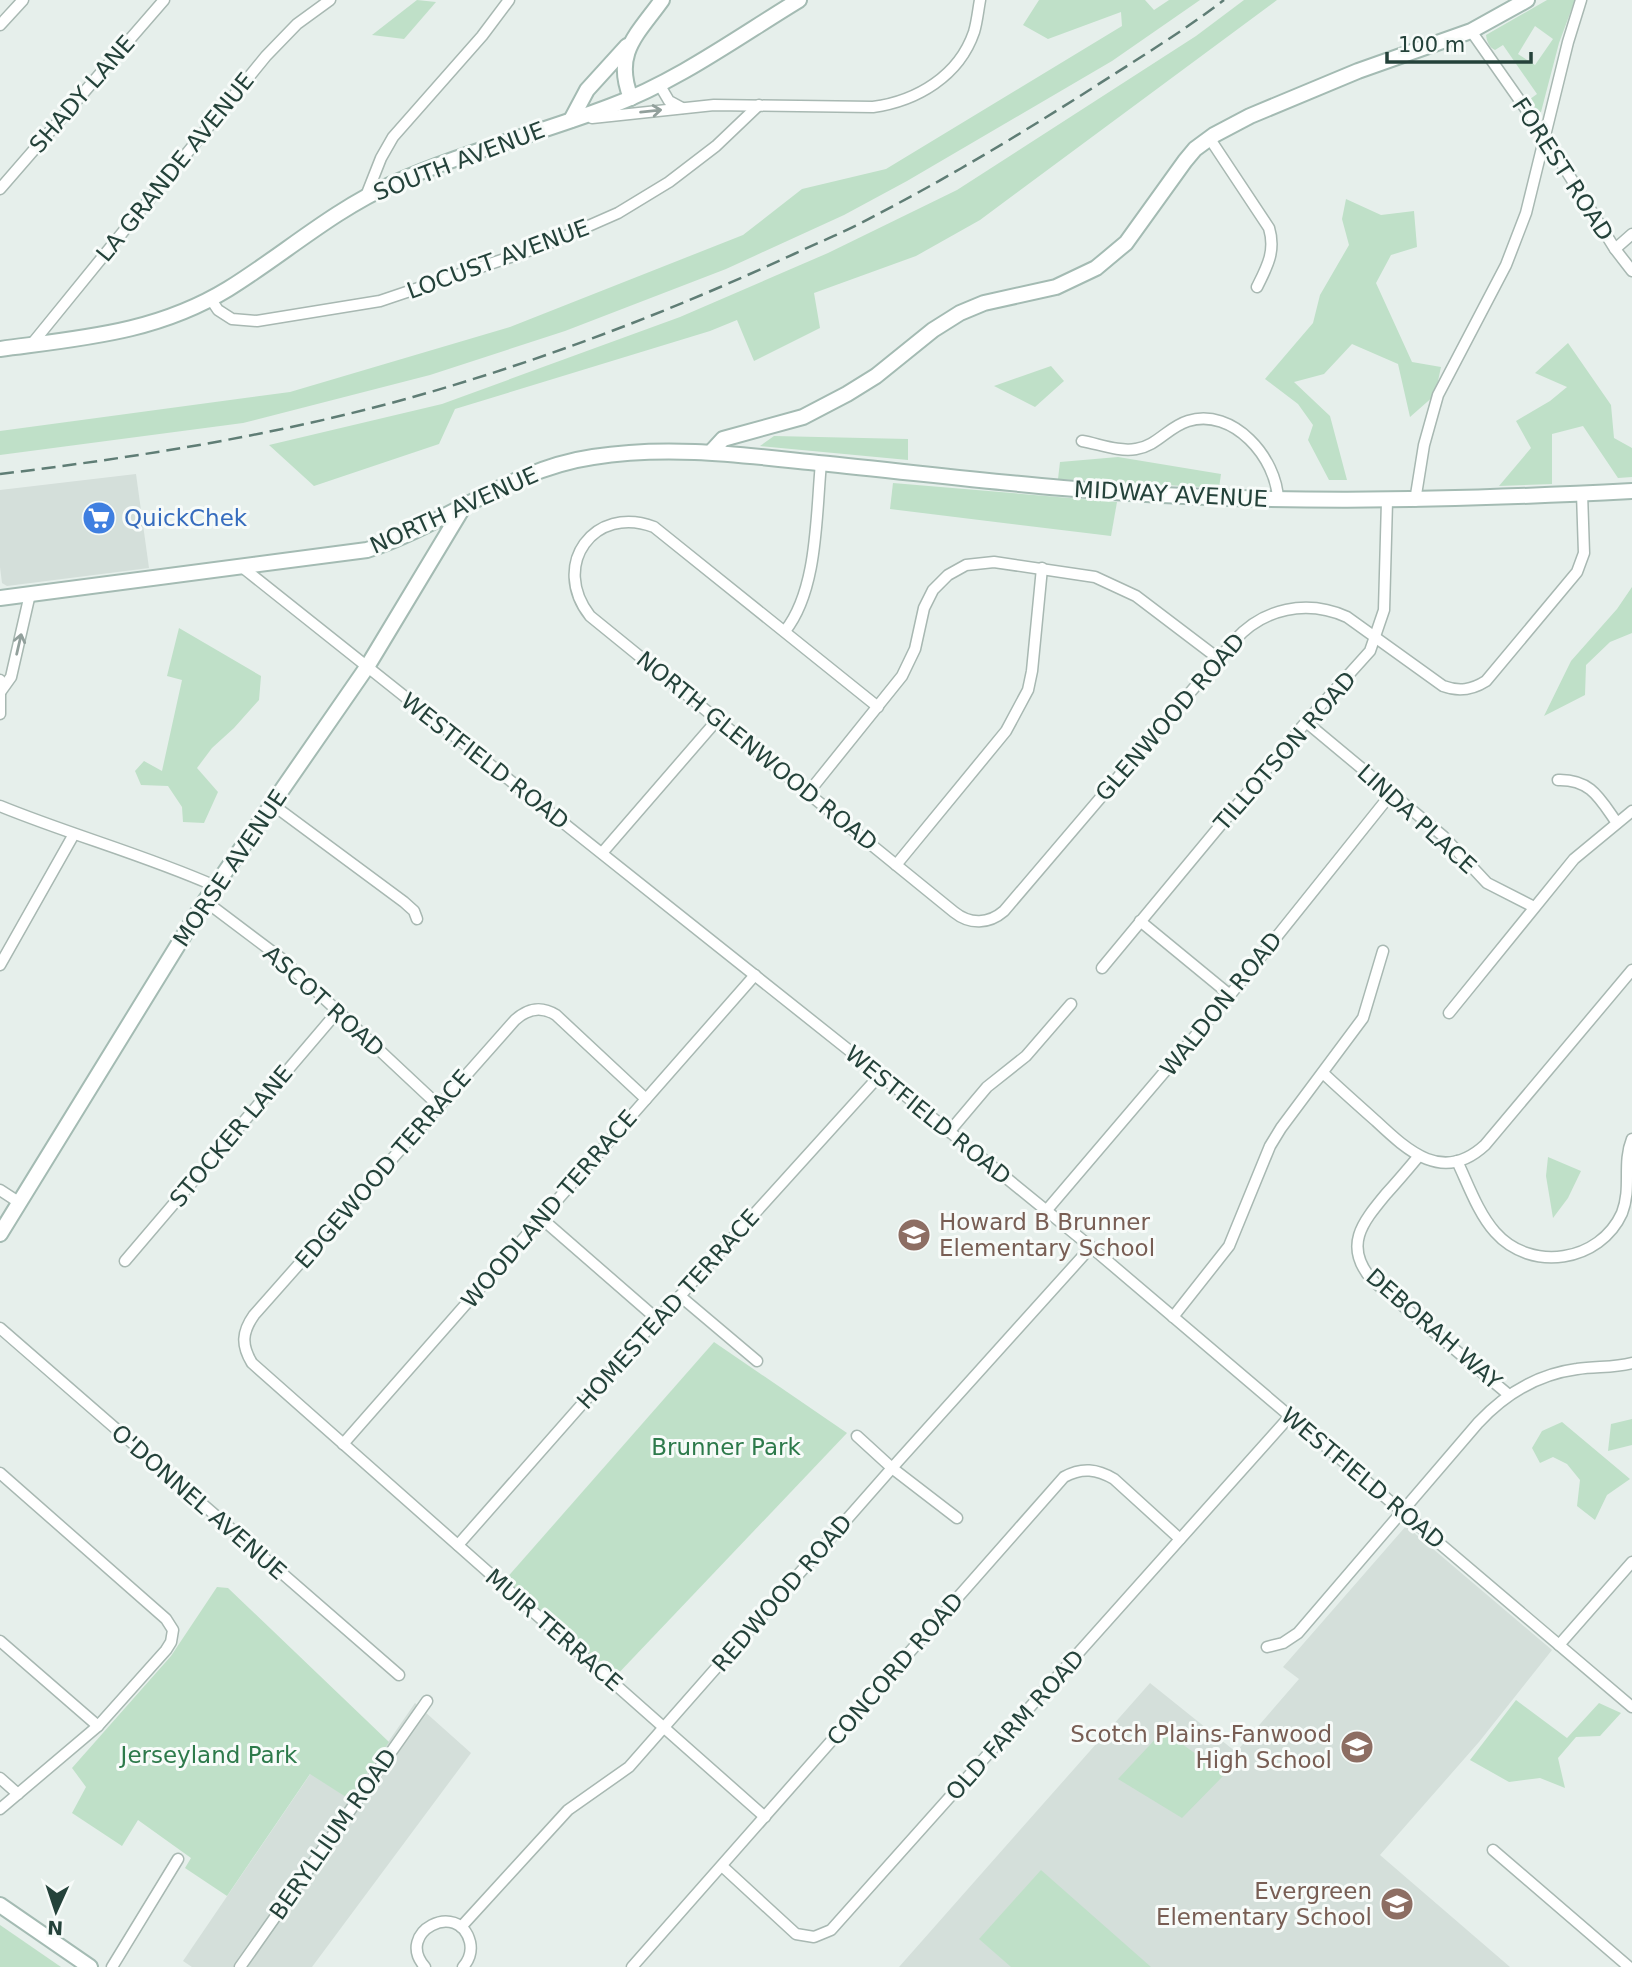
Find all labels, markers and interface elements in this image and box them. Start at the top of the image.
scale bar [1387,21,1530,65]
street label: SHADY LANE [24,30,140,158]
text: 100 m [1398,33,1465,57]
street label: LA GRANDE AVENUE [91,68,259,266]
street label: FOREST ROAD [1507,93,1619,245]
one-way arrow [640,104,662,117]
street label: SOUTH AVENUE [370,116,548,206]
street label: LOCUST AVENUE [403,214,593,304]
street label: NORTH AVENUE [366,461,542,559]
street label: MIDWAY AVENUE [1073,476,1269,512]
supermarket icon: QuickChek [80,499,118,537]
place label: QuickChek [124,505,248,531]
street label: GLENWOOD ROAD [1090,628,1250,806]
one-way arrow [12,633,26,656]
street label: NORTH GLENWOOD ROAD [632,646,882,856]
street label: TILLOTSON ROAD [1208,666,1361,837]
street label: WESTFIELD ROAD [396,688,574,834]
street label: LINDA PLACE [1352,759,1482,879]
street label: MORSE AVENUE [168,785,292,951]
street label: WALDON ROAD [1155,927,1287,1081]
street label: ASCOT ROAD [258,940,390,1062]
street label: WESTFIELD ROAD [840,1040,1016,1190]
street label: STOCKER LANE [164,1060,298,1212]
street label: EDGEWOOD TERRACE [290,1065,476,1273]
street label: WOODLAND TERRACE [456,1105,642,1313]
street label: HOMESTEAD TERRACE [572,1204,764,1414]
place label: Howard B Brunner Elementary School [939,1209,1155,1261]
school or university icon: Howard B Brunner Elementary School [895,1216,933,1254]
street label: DEBORAH WAY [1361,1263,1508,1395]
street label: WESTFIELD ROAD [1276,1402,1450,1554]
street label: O'DONNEL AVENUE [107,1419,291,1585]
park label: Brunner Park [651,1434,801,1460]
street label: REDWOOD ROAD [707,1509,857,1677]
street label: MUIR TERRACE [480,1564,628,1696]
street label: CONCORD ROAD [822,1587,968,1751]
street label: OLD FARM ROAD [941,1645,1089,1805]
place label: Scotch Plains-Fanwood High School [1070,1721,1332,1773]
school or university icon: Scotch Plains-Fanwood High School [1338,1728,1376,1766]
park label: Jerseyland Park [119,1742,298,1768]
street label: BERYLLIUM ROAD [264,1744,402,1924]
north arrow [21,1876,91,1946]
place label: Evergreen Elementary School [1156,1878,1372,1930]
school or university icon: Evergreen Elementary School [1378,1885,1416,1923]
text: N [47,1917,64,1939]

